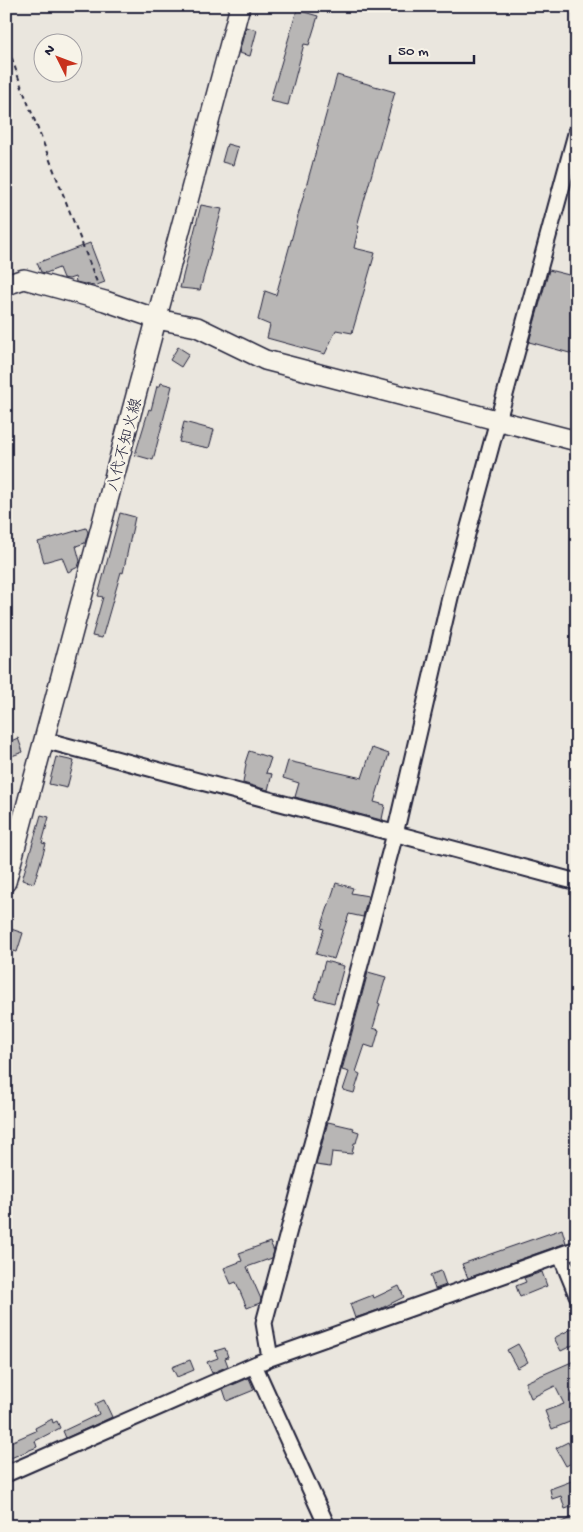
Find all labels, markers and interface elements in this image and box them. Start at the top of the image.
north arrow [32,32,82,82]
scale bar [390,32,474,64]
text: N [41,42,60,60]
text: 50 m [398,43,429,61]
street label: 八代不知火線 [103,396,148,494]

